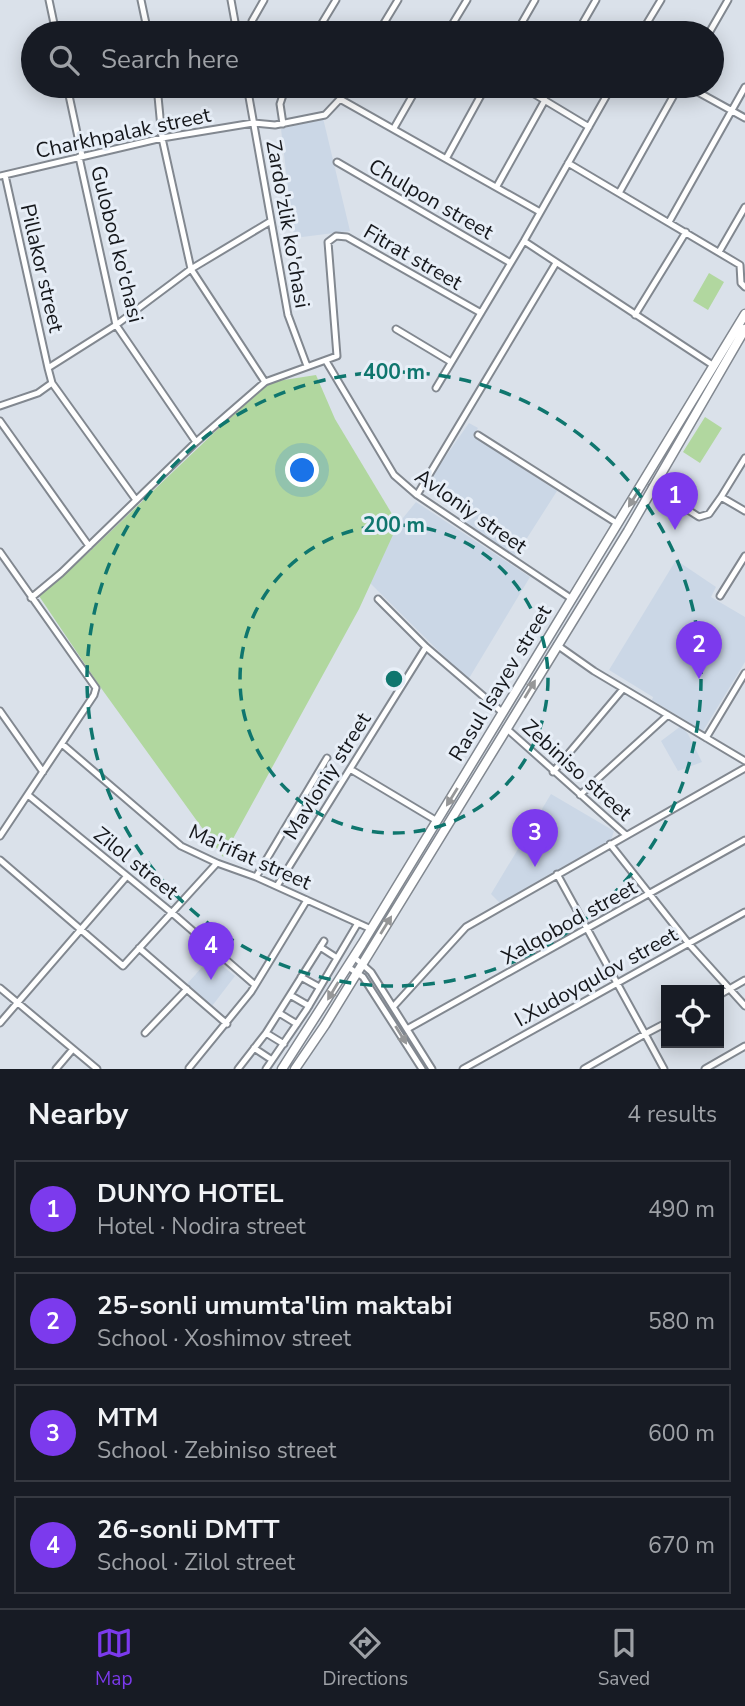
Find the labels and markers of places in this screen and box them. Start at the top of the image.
pin: 1 [652,472,698,530]
pin: 2 [676,621,722,679]
centre of rings [382,667,406,691]
pin: 3 [512,809,558,867]
pin: 4 [188,922,234,980]

